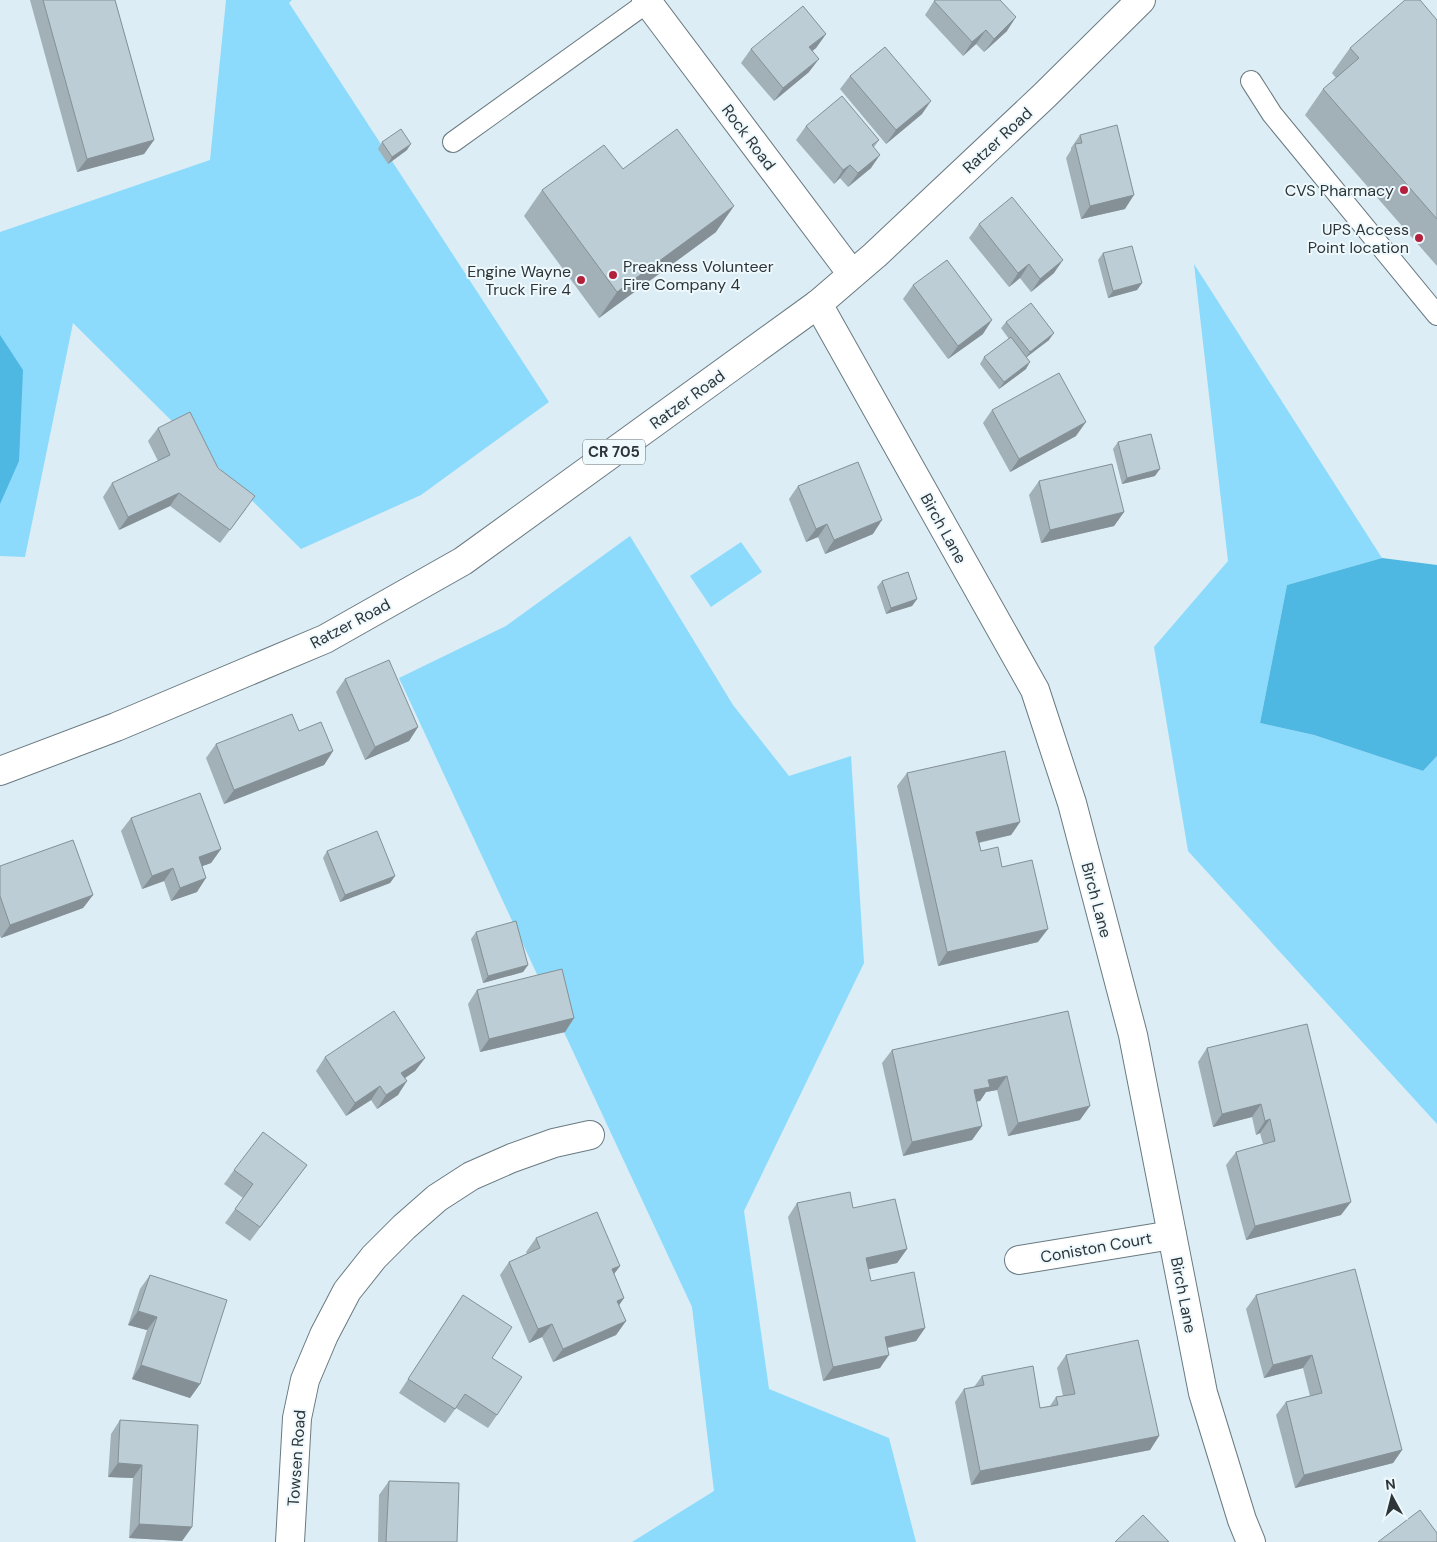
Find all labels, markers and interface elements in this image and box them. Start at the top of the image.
street label: Rock Road [717,100,780,174]
street label: Ratzer Road [958,103,1037,178]
place label: CVS Pharmacy [1285,180,1394,201]
marker: CVS Pharmacy [1398,184,1410,196]
place label: UPS Access Point location [1308,219,1409,258]
marker: UPS Access Point location [1413,232,1425,244]
place label: Preakness Volunteer Fire Company 4 [623,256,774,295]
place label: Engine Wayne Truck Fire 4 [467,261,571,300]
marker: Preakness Volunteer Fire Company 4 [607,269,619,281]
marker: Engine Wayne Truck Fire 4 [575,274,587,286]
street label: Ratzer Road [646,365,729,434]
road number: CR 705 [583,440,645,464]
street label: Birch Lane [916,489,971,567]
street label: Ratzer Road [307,594,394,653]
street label: Birch Lane [1076,860,1117,940]
street label: Coniston Court [1039,1227,1154,1268]
street label: Birch Lane [1166,1255,1201,1335]
street label: Towsen Road [283,1409,310,1507]
north arrow [1367,1472,1417,1522]
text: N [1384,1475,1397,1494]

